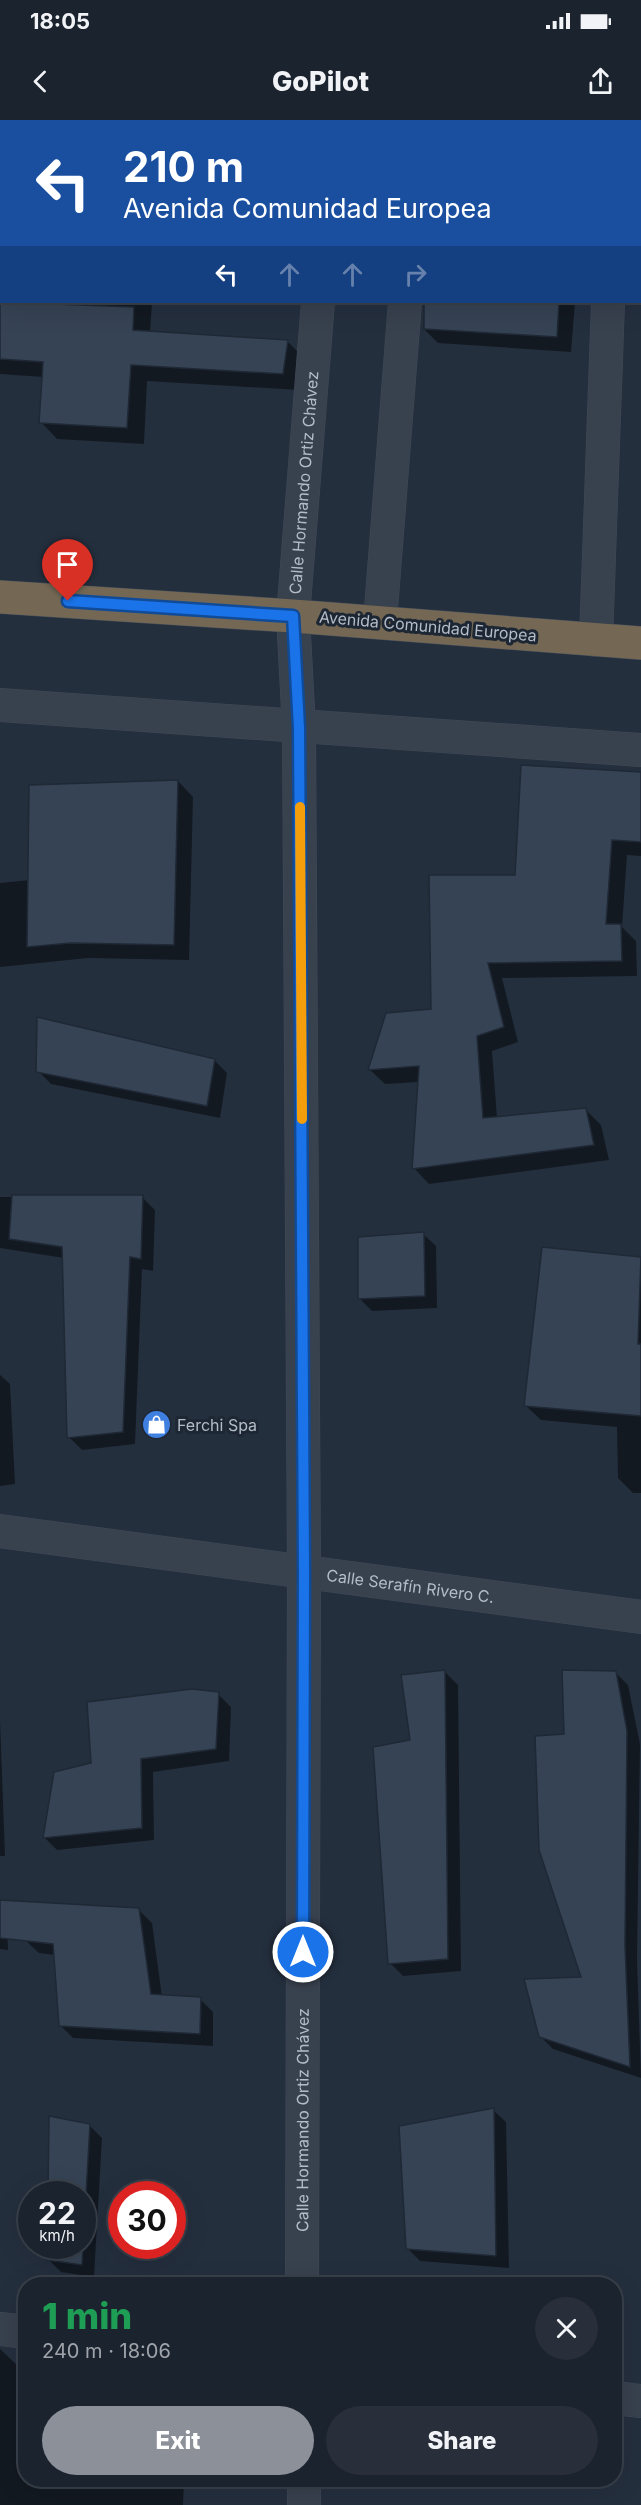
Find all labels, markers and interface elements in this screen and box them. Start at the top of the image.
text: 18:05 [30,8,90,34]
icon: back [24,65,57,98]
text: GoPilot [272,65,369,98]
icon: share [584,65,617,98]
text: 210 m [123,141,244,192]
icon: left [24,144,102,222]
text: Avenida Comunidad Europea [123,192,492,225]
icon: left [210,258,243,291]
icon: ahead [273,258,306,291]
icon: ahead [336,258,369,291]
icon: right [399,258,432,291]
street label: Calle Hormando Ortiz Chávez [285,370,322,595]
pin [42,539,93,601]
icon: arrive [51,548,84,581]
street label: Avenida Comunidad Europea [318,607,538,645]
shop icon: Ferchi Spa [140,1409,172,1441]
place label: Ferchi Spa [177,1415,257,1435]
street label: Calle Serafín Rivero C. [325,1565,495,1607]
position arrow [271,1920,335,1984]
street label: Calle Hormando Ortiz Chávez [292,2008,313,2232]
speed limit sign: 30 [108,2181,186,2259]
text: 22 [38,2195,76,2231]
text: km/h [39,2226,75,2245]
text: 1 min [42,2294,132,2338]
button: close [535,2297,598,2360]
text: 240 m · 18:06 [42,2339,171,2363]
button: Exit [42,2406,314,2475]
button: Share [326,2406,598,2475]

